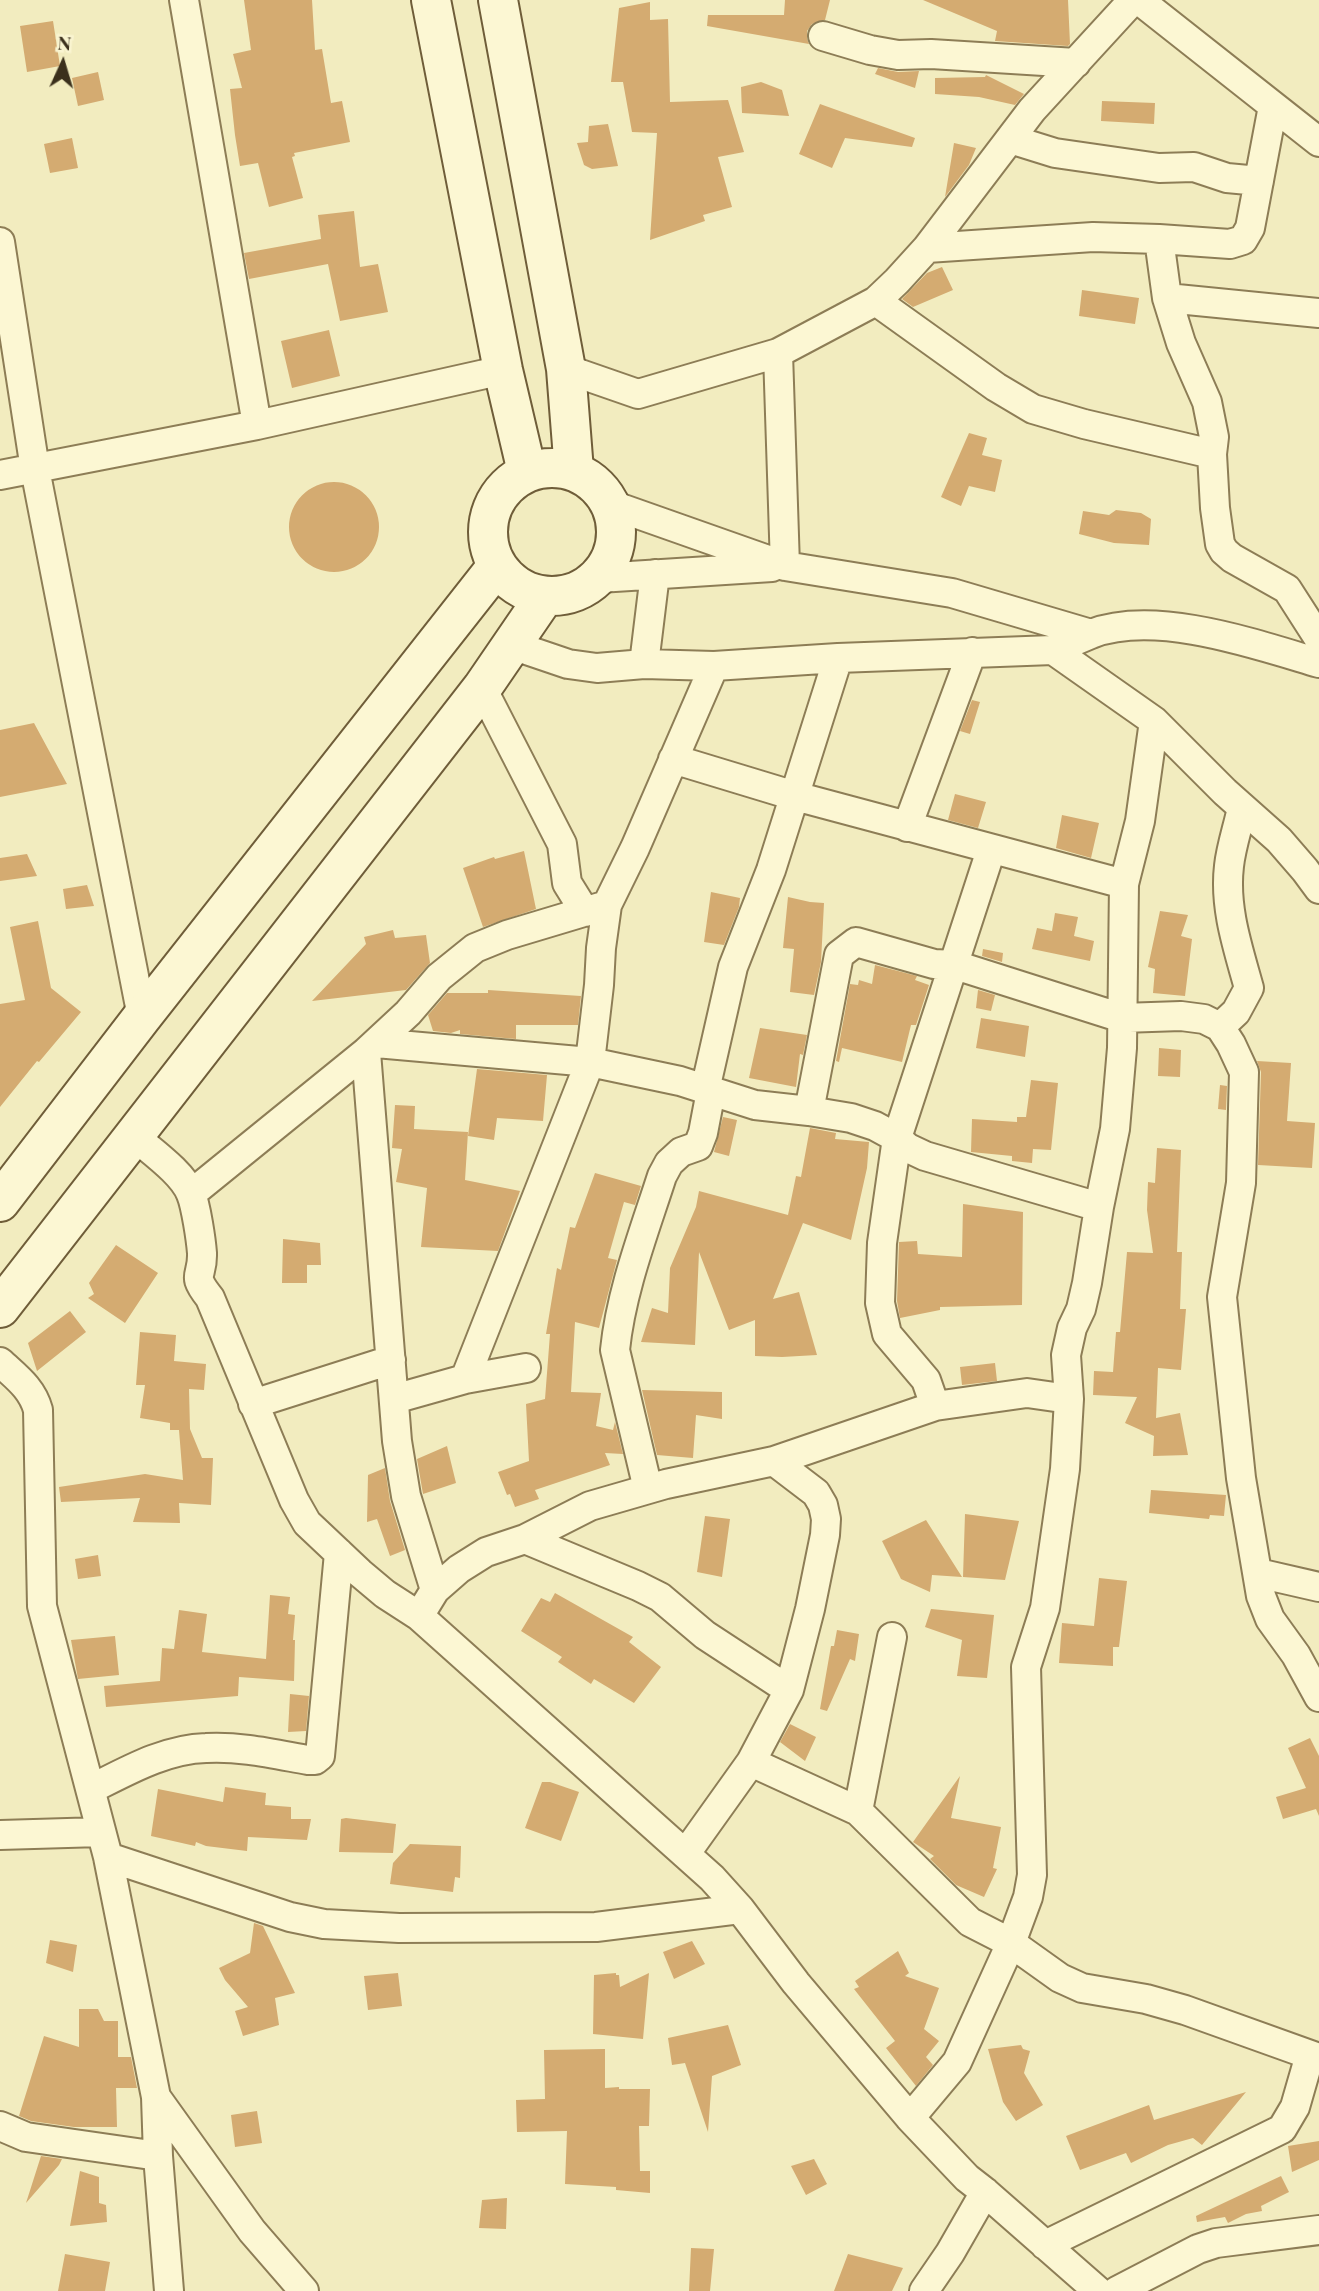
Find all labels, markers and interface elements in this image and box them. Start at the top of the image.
north arrow [28,28,98,98]
text: N [57,29,72,55]

